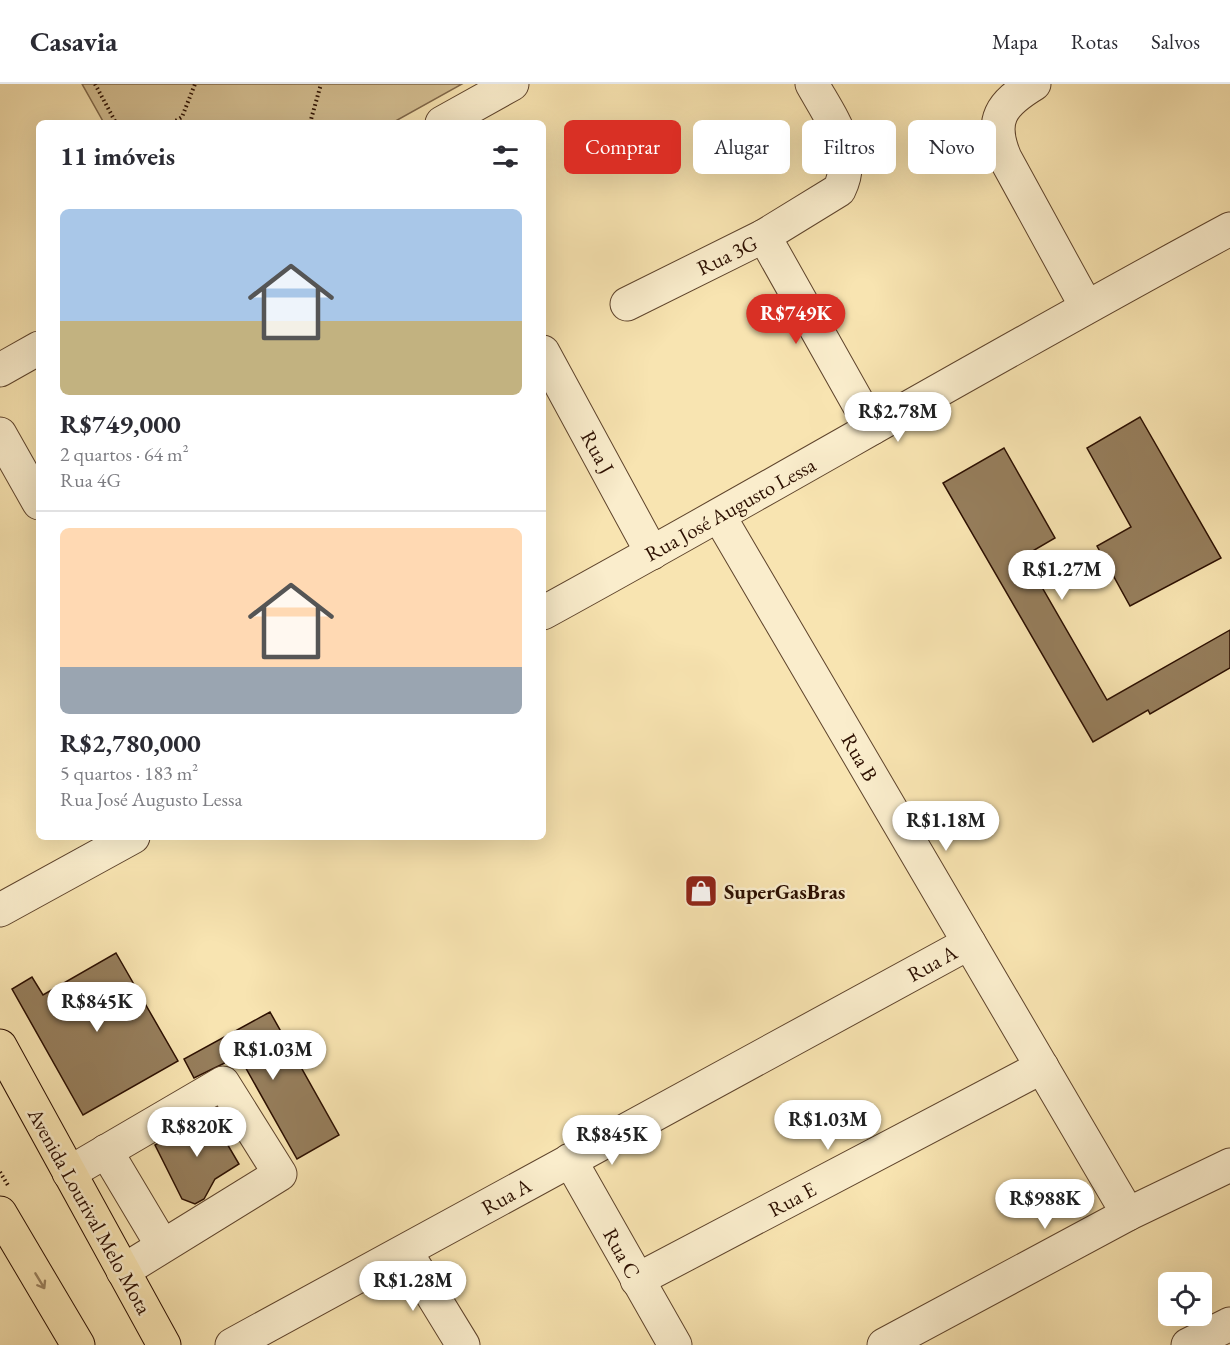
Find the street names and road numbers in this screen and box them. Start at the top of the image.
street label: Rua 3G [692,229,762,281]
street label: Rua J [575,425,621,479]
street label: Rua José Augusto Lessa [640,450,821,567]
street label: Rua B [836,728,884,786]
street label: Rua A [902,938,962,988]
street label: Avenida Lourival Melo Mota [21,1102,158,1320]
street label: Rua A [476,1171,536,1221]
street label: Rua E [763,1175,821,1223]
street label: Rua C [597,1223,647,1283]

